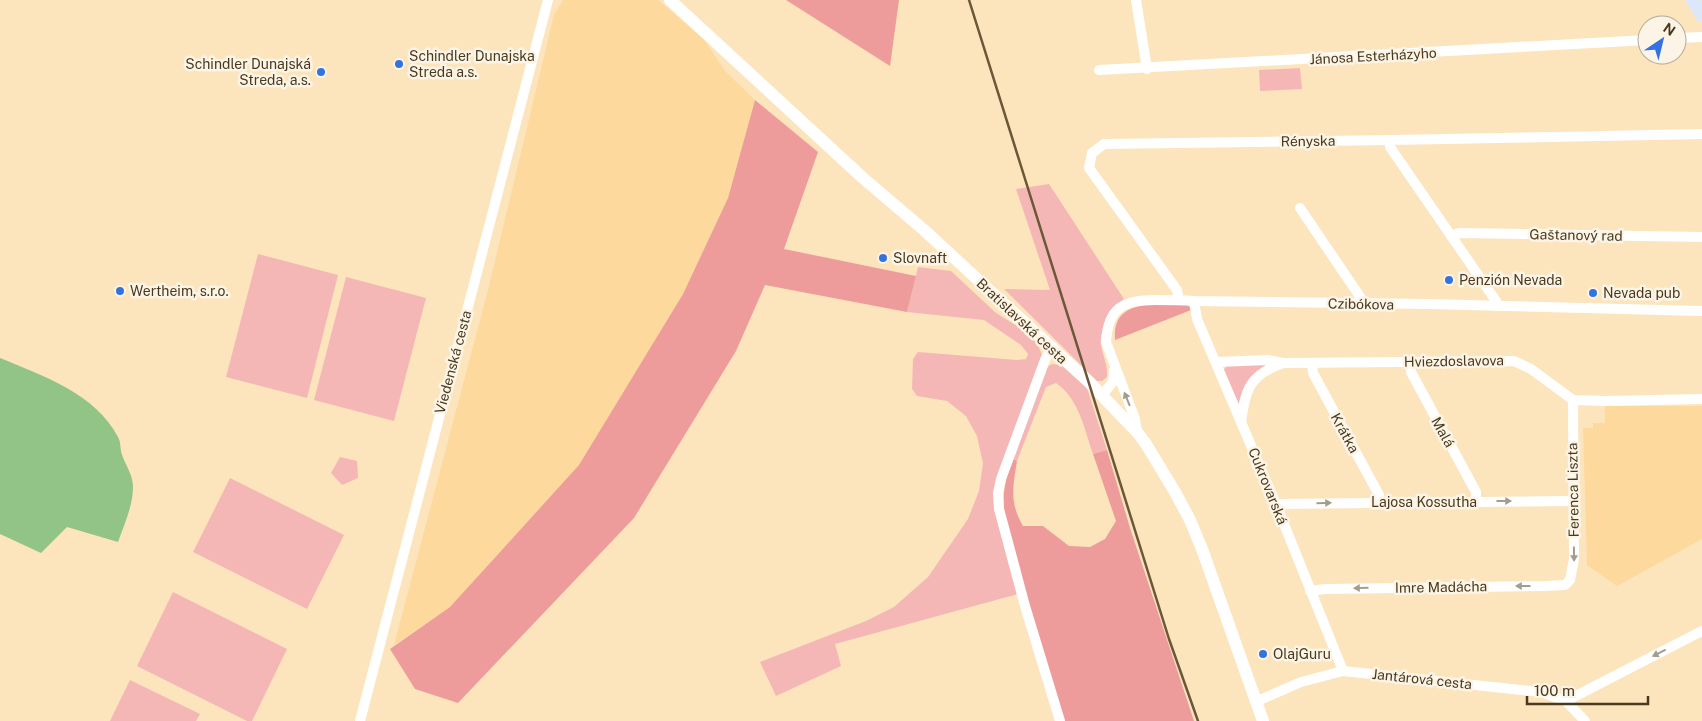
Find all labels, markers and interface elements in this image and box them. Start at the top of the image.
north arrow [1637,15,1687,65]
text: N [1660,20,1679,39]
street label: Jánosa Esterházyho [1309,45,1437,67]
place label: Schindler Dunajska Streda a.s. [409,48,535,80]
place label: Schindler Dunajská Streda, a.s. [185,56,311,88]
marker: Schindler Dunajska Streda a.s. [393,58,405,70]
marker: Schindler Dunajská Streda, a.s. [315,66,327,78]
street label: Rényska [1280,133,1336,149]
street label: Gaštanový rad [1529,226,1623,244]
place label: Slovnaft [893,250,947,266]
marker: Slovnaft [877,252,889,264]
place label: Penzión Nevada [1459,272,1562,288]
marker: Penzión Nevada [1443,274,1455,286]
street label: Bratislavská cesta [973,275,1071,367]
place label: Wertheim, s.r.o. [130,283,229,299]
marker: Wertheim, s.r.o. [114,285,126,297]
place label: Nevada pub [1603,285,1680,301]
marker: Nevada pub [1587,287,1599,299]
street label: Czibókova [1328,295,1394,313]
street label: Viedenská cesta [432,309,474,415]
street label: Hviezdoslavova [1404,352,1504,370]
one-way arrow [1123,391,1131,406]
street label: Krátka [1328,410,1362,456]
street label: Malá [1428,414,1458,450]
street label: Ferenca Liszta [1564,443,1582,537]
street label: Cukrovarská [1245,445,1291,527]
street label: Lajosa Kossutha [1371,494,1477,510]
one-way arrow [1497,497,1513,505]
one-way arrow [1317,499,1333,507]
one-way arrow [1570,546,1578,562]
street label: Imre Madácha [1395,578,1487,596]
one-way arrow [1515,583,1531,591]
one-way arrow [1353,585,1369,593]
place label: OlajGuru [1273,646,1331,662]
marker: OlajGuru [1257,648,1269,660]
one-way arrow [1651,649,1666,657]
street label: Jantárová cesta [1371,666,1473,692]
scale bar [1527,674,1648,706]
text: 100 m [1534,682,1575,699]

